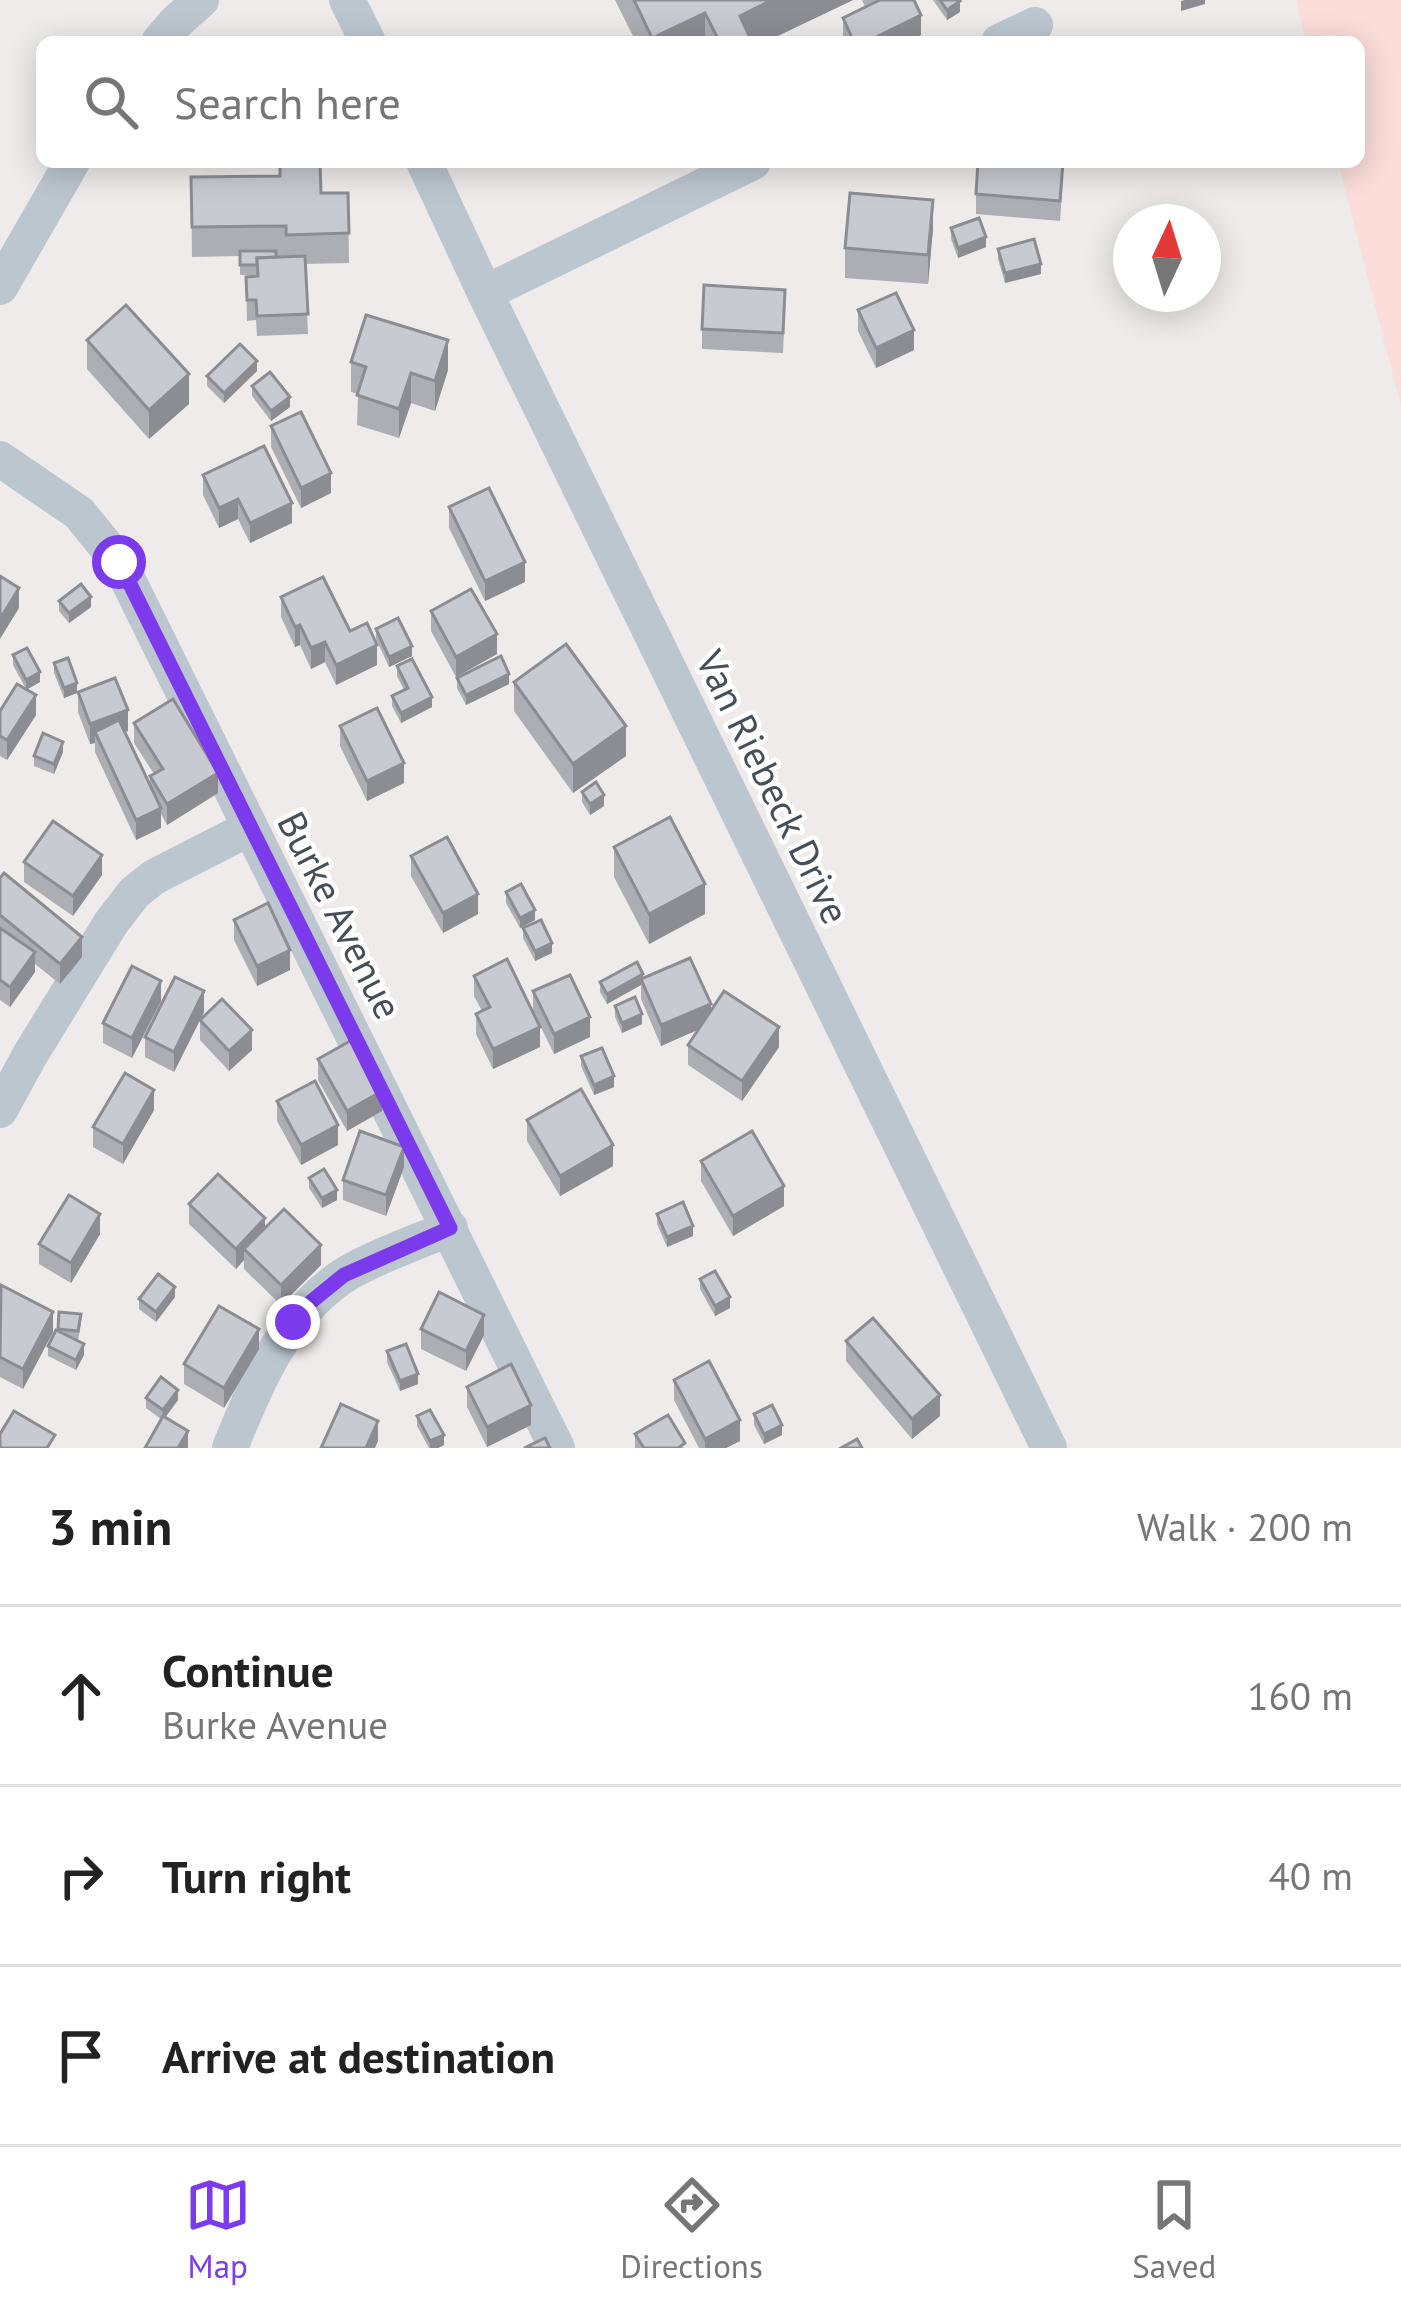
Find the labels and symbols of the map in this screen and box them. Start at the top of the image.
north arrow [1113,204,1221,312]
route start [92,535,146,589]
street label: Van Riebeck Drive [685,641,862,932]
street label: Burke Avenue [266,802,414,1027]
route end [266,1295,320,1349]

